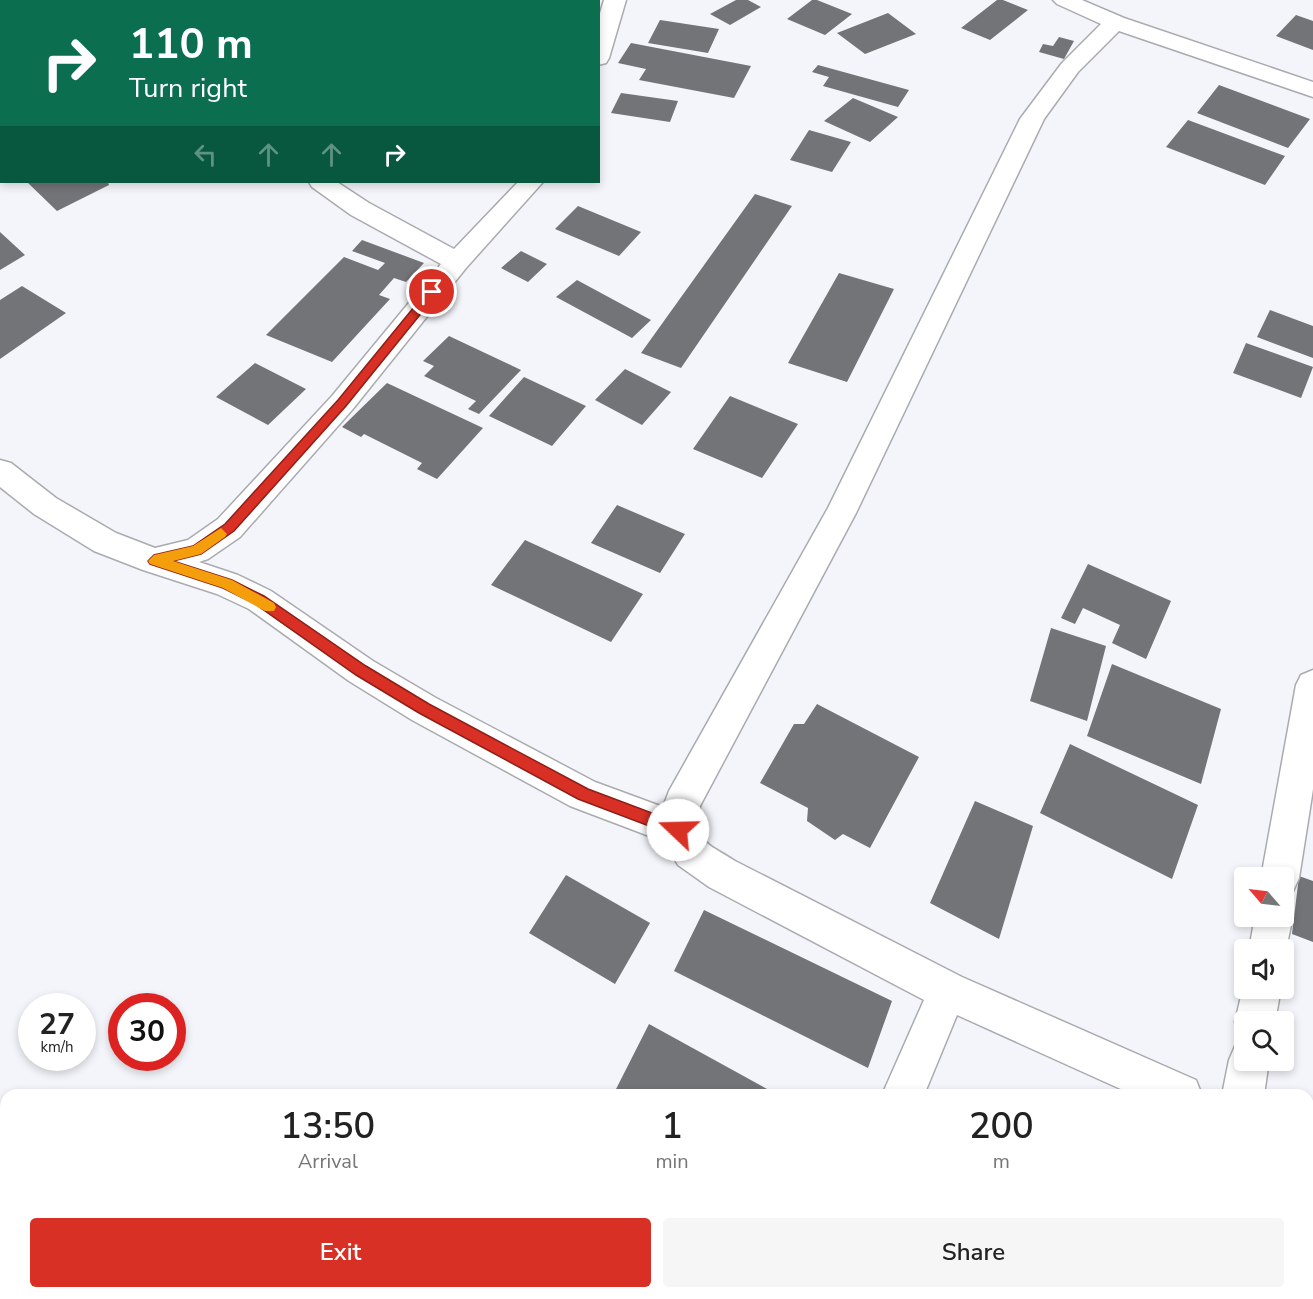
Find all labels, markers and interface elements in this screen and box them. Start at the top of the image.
text: 110 m [129,16,253,73]
icon: right [30,24,108,102]
text: Turn right [129,70,247,107]
icon: left [189,138,222,171]
icon: ahead [252,138,285,171]
icon: ahead [315,138,348,171]
icon: right [378,138,411,171]
pin [406,266,457,317]
icon: arrive [415,275,448,308]
position arrow [646,798,710,862]
north arrow [1234,867,1294,927]
map controls [1234,867,1294,1071]
button: sound [1234,939,1294,999]
speed limit sign: 30 [108,993,186,1071]
text: 27 [39,1004,75,1045]
button: search [1234,1011,1294,1071]
text: km/h [40,1037,74,1057]
text: 13:50 [280,1102,375,1151]
text: 1 [661,1102,683,1151]
text: 200 [969,1102,1034,1151]
text: Arrival [298,1148,358,1175]
text: min [656,1148,689,1175]
text: m [993,1148,1010,1175]
button: Exit [30,1218,651,1287]
button: Share [663,1218,1284,1287]

